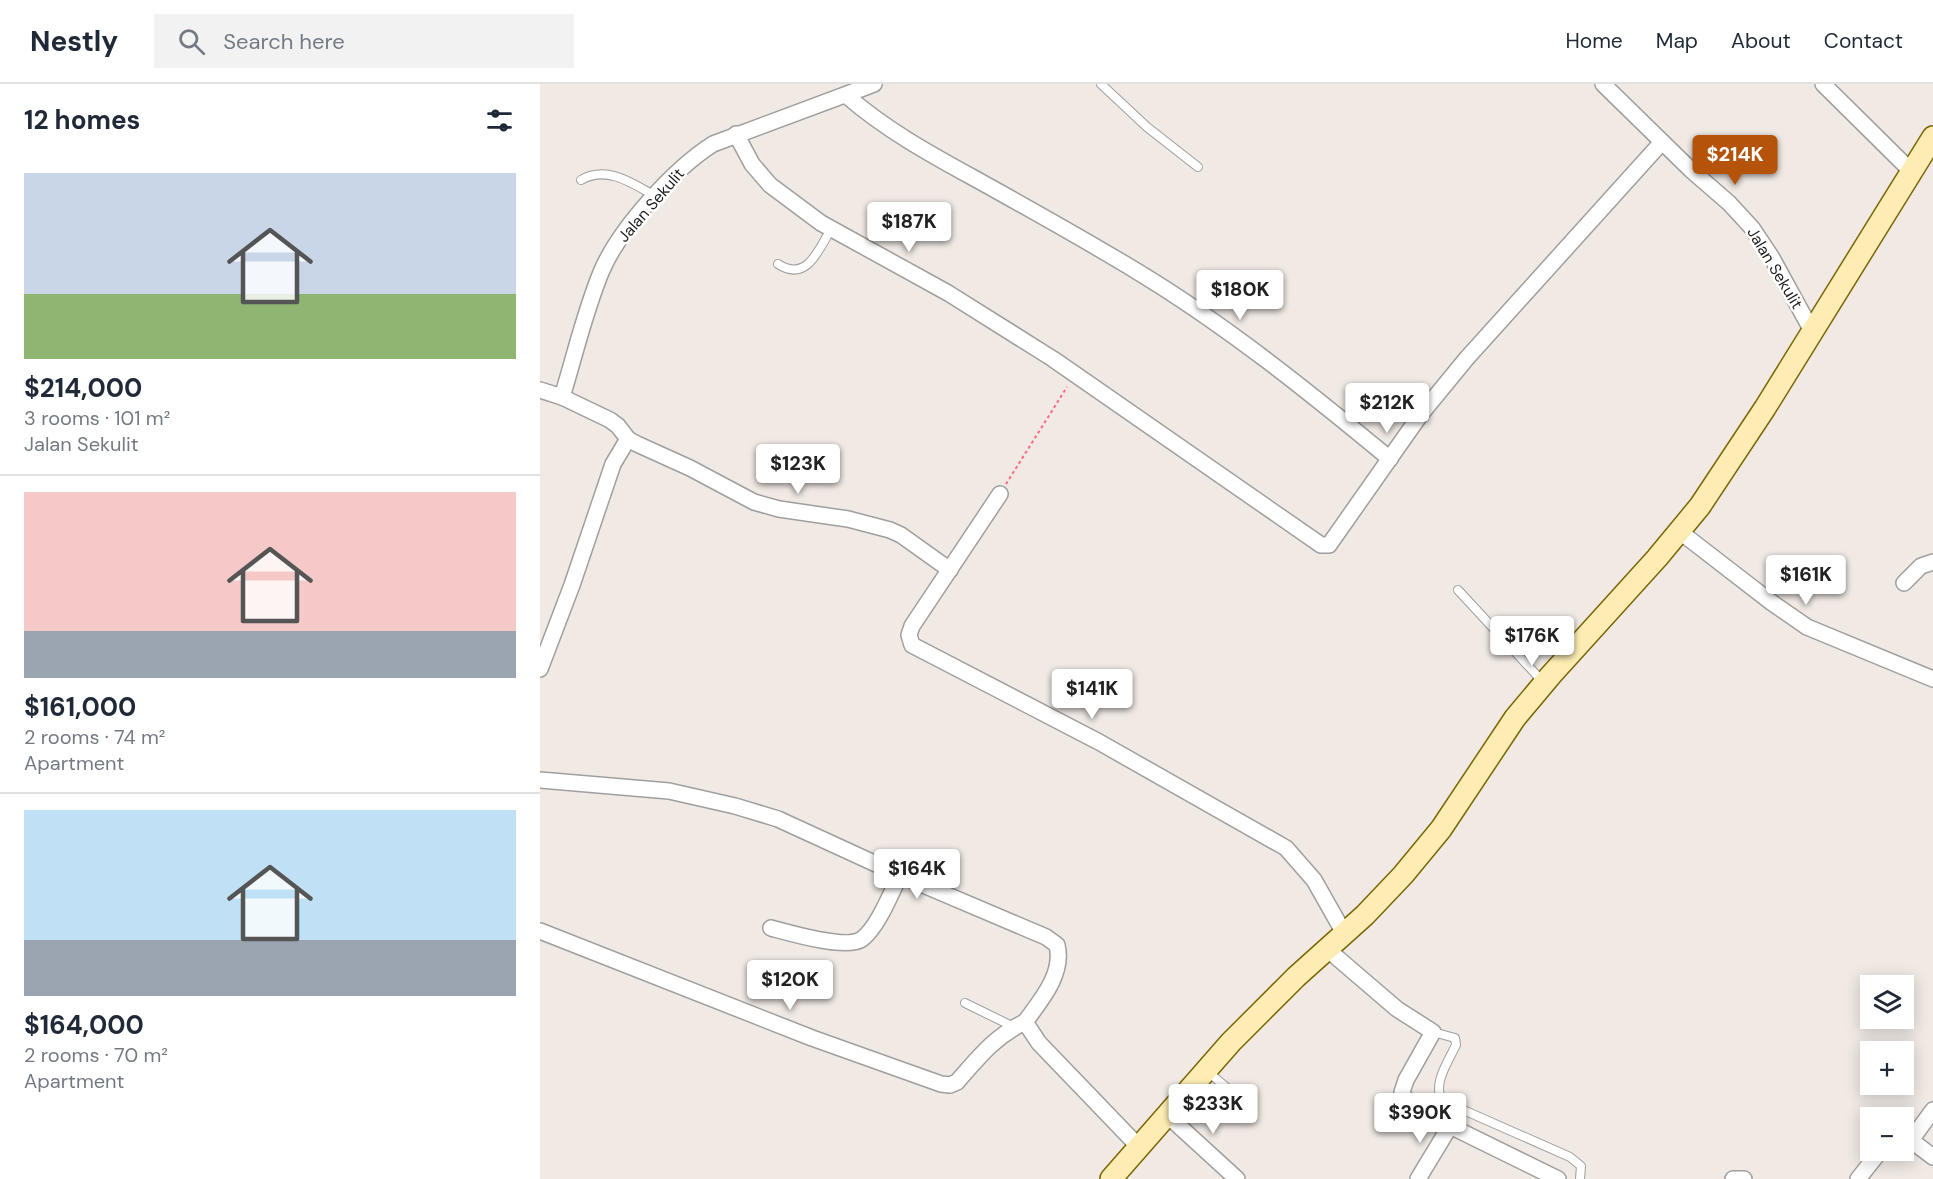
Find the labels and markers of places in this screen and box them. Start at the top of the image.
pin: $214K [1693,135,1777,186]
pin: $187K [867,202,951,253]
pin: $180K [1198,270,1282,321]
pin: $212K [1345,383,1429,434]
pin: $123K [756,444,840,495]
pin: $161K [1764,555,1848,606]
pin: $176K [1490,616,1574,667]
pin: $141K [1050,669,1134,720]
pin: $164K [875,849,959,900]
pin: $120K [748,960,832,1011]
pin: $233K [1171,1084,1255,1135]
pin: $390K [1378,1093,1462,1144]

